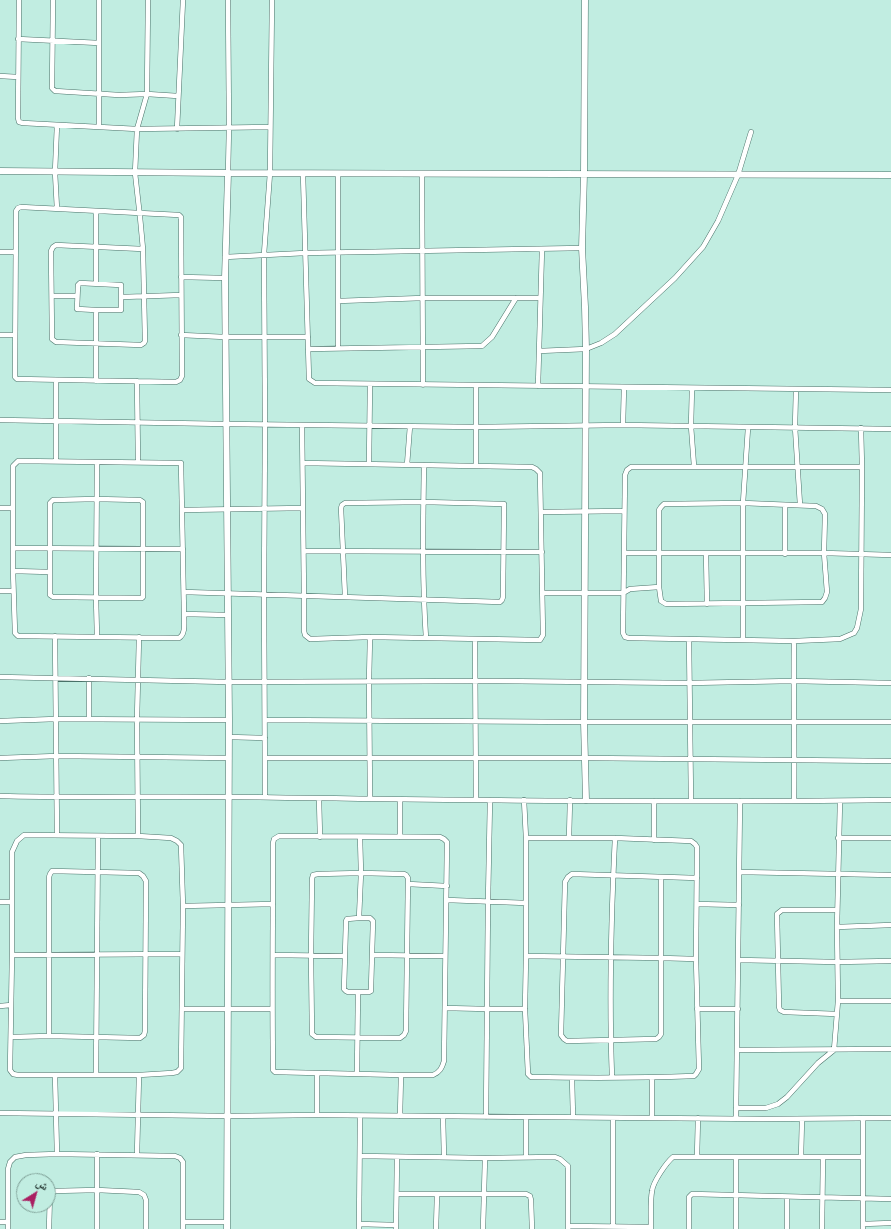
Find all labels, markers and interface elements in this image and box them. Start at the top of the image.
north arrow [16,1173,56,1213]
text: ش [34,1175,51,1193]

